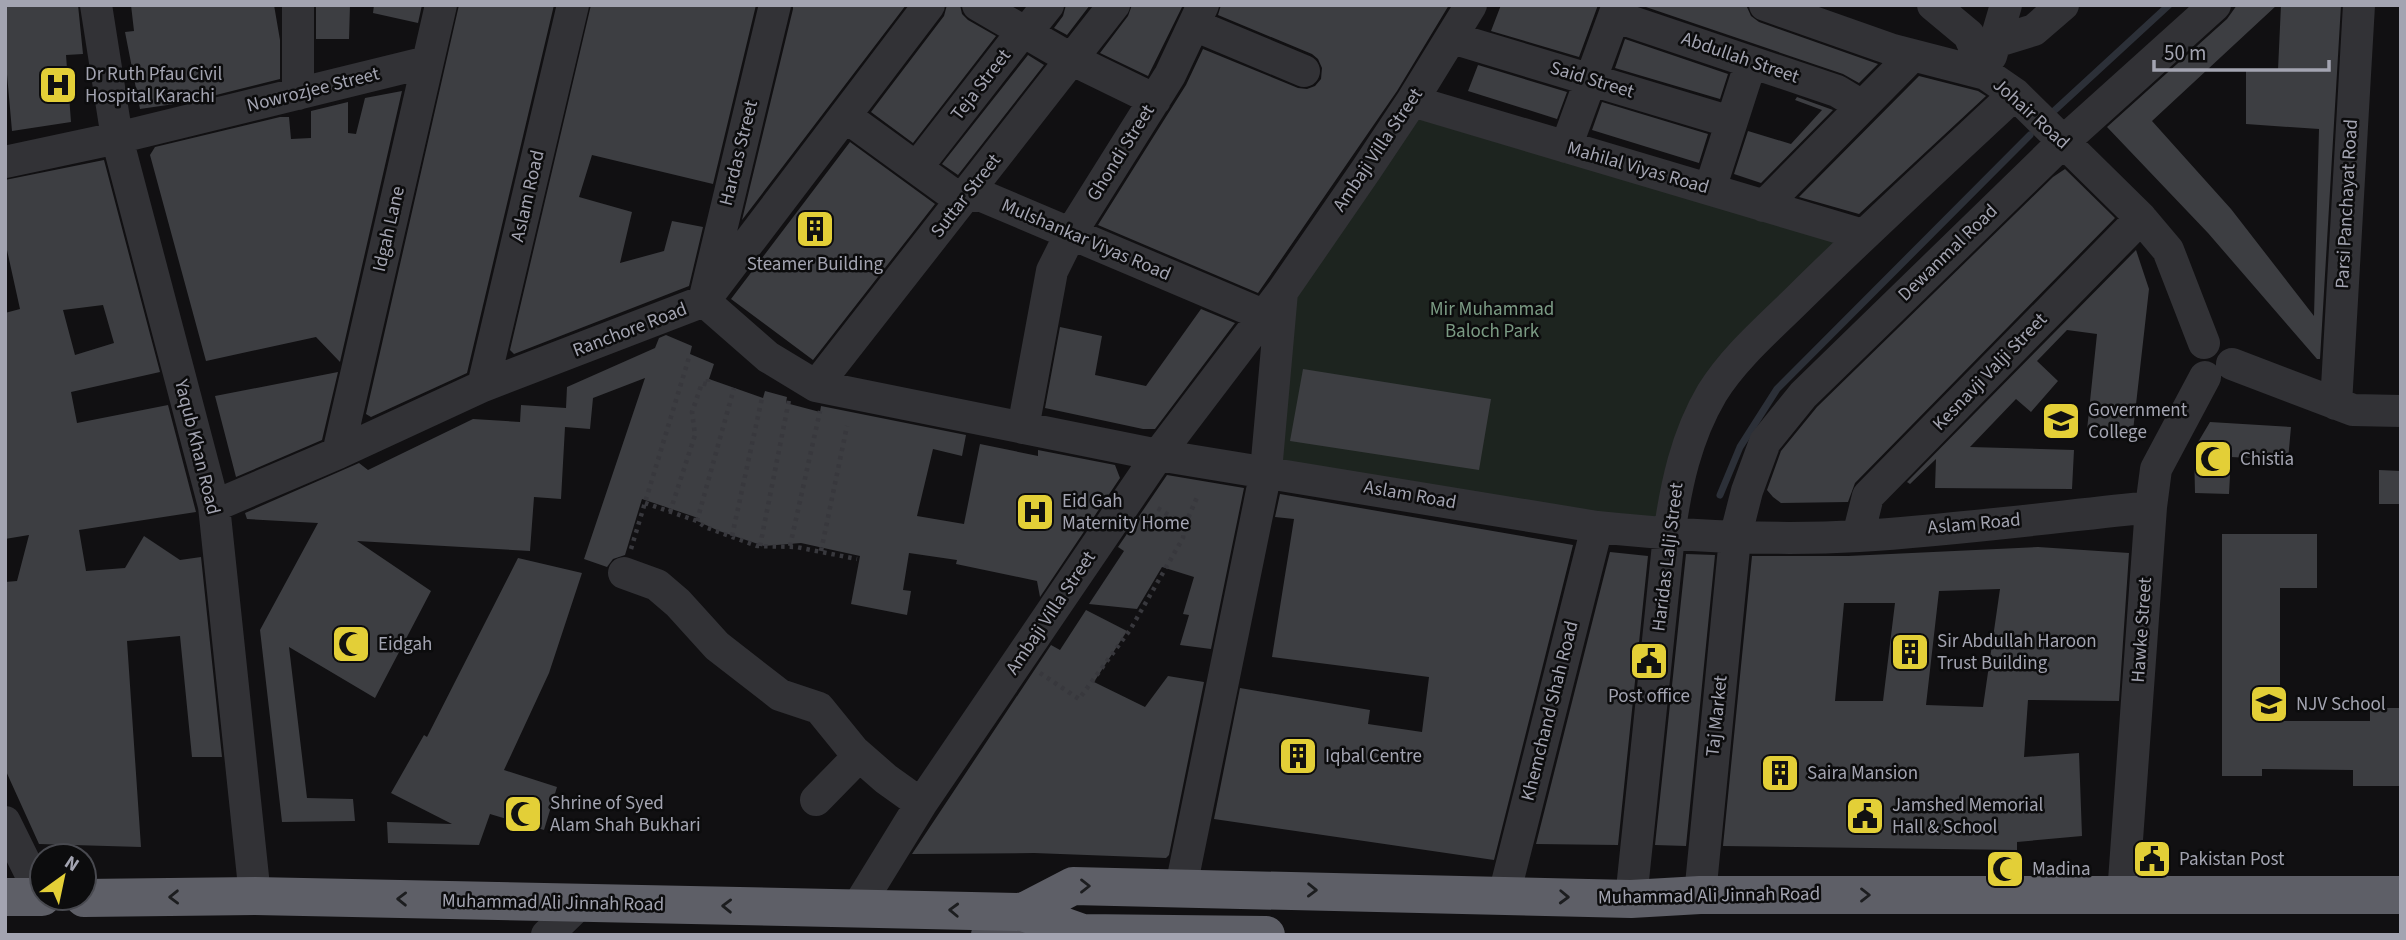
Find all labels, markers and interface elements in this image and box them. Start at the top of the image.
street label: Abdullah Street [1678,25,1803,91]
scale bar [2154,28,2329,72]
text: 50 m [2164,38,2206,68]
street label: Teja Street [944,43,1018,126]
street label: Said Street [1547,54,1638,106]
street label: Nowrozjee Street [244,60,383,120]
place label: Dr Ruth Pfau Civil Hospital Karachi [85,61,222,110]
hospital icon: Dr Ruth Pfau Civil Hospital Karachi [37,64,79,106]
street label: Johair Road [1987,72,2075,156]
street label: Ambaji Villa Street [1326,82,1430,217]
street label: Hardas Street [713,97,765,209]
street label: Ghondi Street [1081,99,1162,207]
street label: Parsi Panchayat Road [2329,119,2365,289]
street label: Mahilal Viyas Road [1564,135,1712,201]
street label: Aslam Road [504,147,552,245]
street label: Suttar Street [925,148,1008,244]
street label: Idgah Lane [366,184,412,274]
street label: Mulshankar Viyas Road [997,192,1175,288]
street label: Dewanmal Road [1892,198,2004,308]
building icon: Steamer Building [794,208,836,250]
place label: Steamer Building [747,251,884,278]
street label: Ranchore Road [569,296,691,364]
park label: Mir Muhammad Baloch Park [1430,296,1554,345]
street label: Kesnavji Valji Street [1927,307,2054,437]
street label: Yaqub Khan Road [167,376,227,517]
place label: Government College [2088,397,2188,446]
school or university icon: Government College [2040,400,2082,442]
mosque icon: Chistia [2192,438,2234,480]
place label: Chistia [2240,446,2294,473]
street label: Aslam Road [1362,474,1458,516]
street label: Haridas Lalji Street [1645,480,1691,633]
place label: Eid Gah Maternity Home [1062,488,1189,537]
hospital icon: Eid Gah Maternity Home [1014,491,1056,533]
street label: Aslam Road [1926,506,2022,542]
street label: Ambaji Villa Street [999,545,1103,680]
street label: Hawke Street [2125,576,2159,684]
street label: Khemchand Shah Road [1515,618,1585,804]
mosque icon: Eidgah [330,623,372,665]
place label: Sir Abdullah Haroon Trust Building [1937,628,2097,677]
place label: Eidgah [378,631,432,658]
building icon: Sir Abdullah Haroon Trust Building [1889,631,1931,673]
public building icon: Post office [1628,640,1670,682]
street label: Taj Market [1699,673,1735,758]
place label: Post office [1608,683,1690,710]
school or university icon: NJV School [2248,683,2290,725]
place label: NJV School [2296,691,2386,718]
building icon: Iqbal Centre [1277,735,1319,777]
place label: Iqbal Centre [1325,743,1422,770]
building icon: Saira Mansion [1759,752,1801,794]
place label: Saira Mansion [1807,760,1918,787]
place label: Shrine of Syed Alam Shah Bukhari [550,790,701,839]
place label: Jamshed Memorial Hall & School [1892,792,2044,841]
mosque icon: Shrine of Syed Alam Shah Bukhari [502,793,544,835]
public building icon: Jamshed Memorial Hall & School [1844,795,1886,837]
public building icon: Pakistan Post [2131,838,2173,880]
north arrow [28,842,98,912]
place label: Pakistan Post [2179,846,2285,873]
mosque icon: Madina [1984,848,2026,890]
text: N [59,849,84,879]
place label: Madina [2032,856,2091,883]
one-way arrow [1080,878,1091,894]
street label: Muhammad Ali Jinnah Road [1598,881,1820,911]
one-way arrow [1307,883,1318,898]
one-way arrow [1860,887,1871,903]
street label: Muhammad Ali Jinnah Road [442,888,664,918]
one-way arrow [168,889,179,905]
one-way arrow [1559,889,1570,904]
one-way arrow [396,892,407,907]
one-way arrow [721,898,732,914]
one-way arrow [949,902,959,918]

